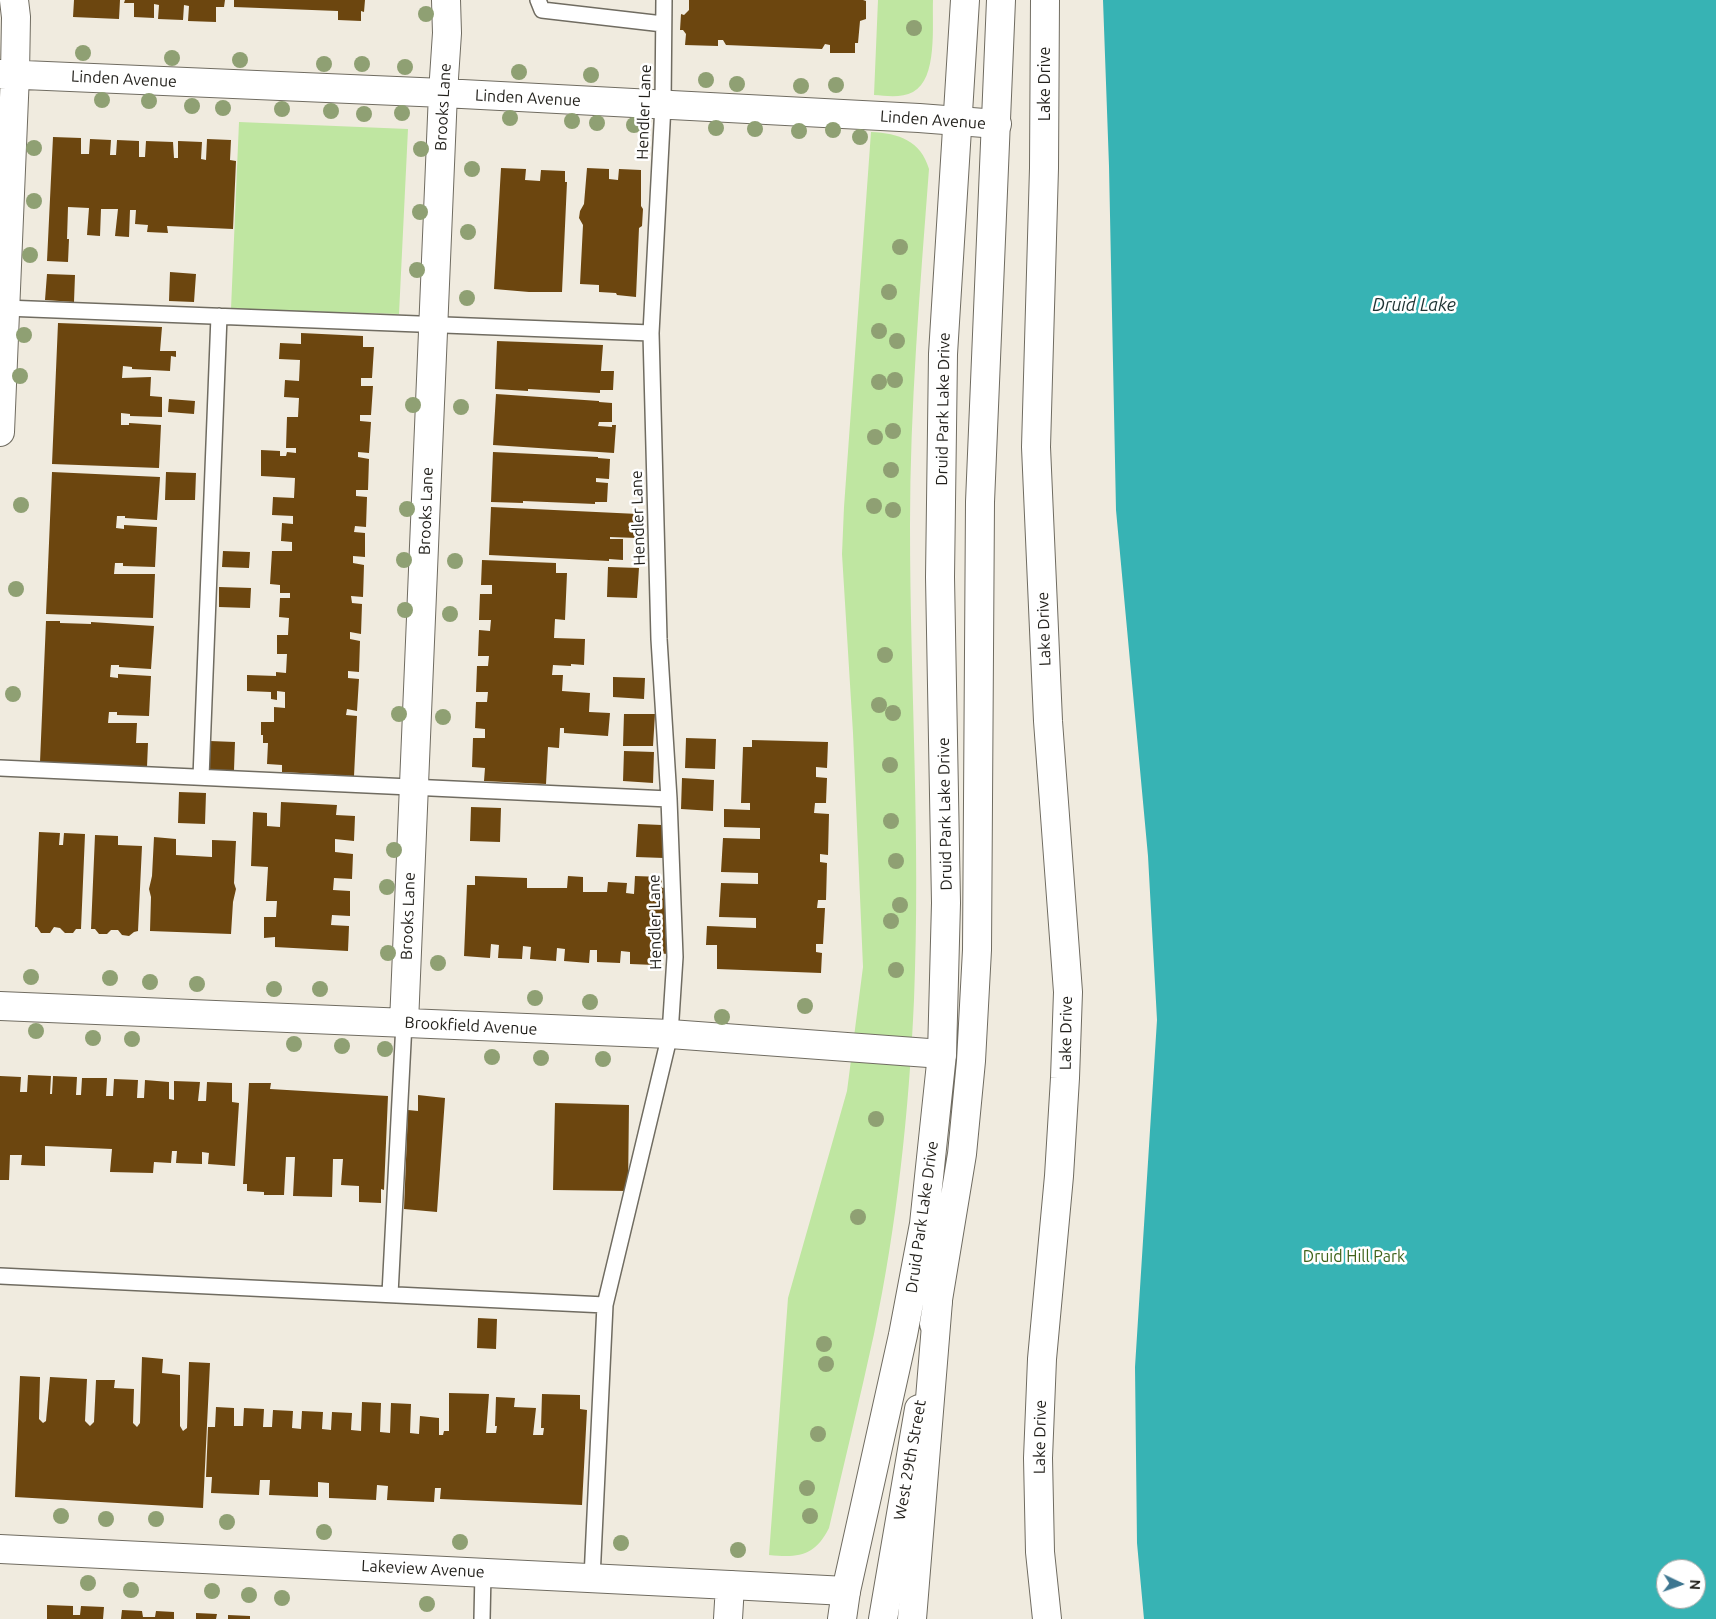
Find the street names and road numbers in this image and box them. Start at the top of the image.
street label: Lake Drive [1035,47,1055,121]
street label: Brooks Lane [431,63,455,151]
street label: Hendler Lane [633,64,655,160]
street label: Linden Avenue [71,67,177,91]
street label: Linden Avenue [475,86,581,110]
street label: Linden Avenue [879,107,987,133]
street label: Druid Park Lake Drive [932,332,954,486]
street label: Brooks Lane [415,467,437,555]
street label: Hendler Lane [627,470,649,566]
street label: Lake Drive [1033,591,1055,667]
street label: Druid Park Lake Drive [934,737,956,891]
street label: Brooks Lane [397,872,419,960]
street label: Hendler Lane [645,874,665,970]
street label: Lake Drive [1056,996,1076,1070]
street label: Brookfield Avenue [404,1013,538,1039]
street label: Druid Park Lake Drive [902,1140,942,1294]
street label: West 29th Street [890,1398,930,1522]
street label: Lake Drive [1030,1400,1050,1474]
street label: Lakeview Avenue [361,1556,485,1582]

